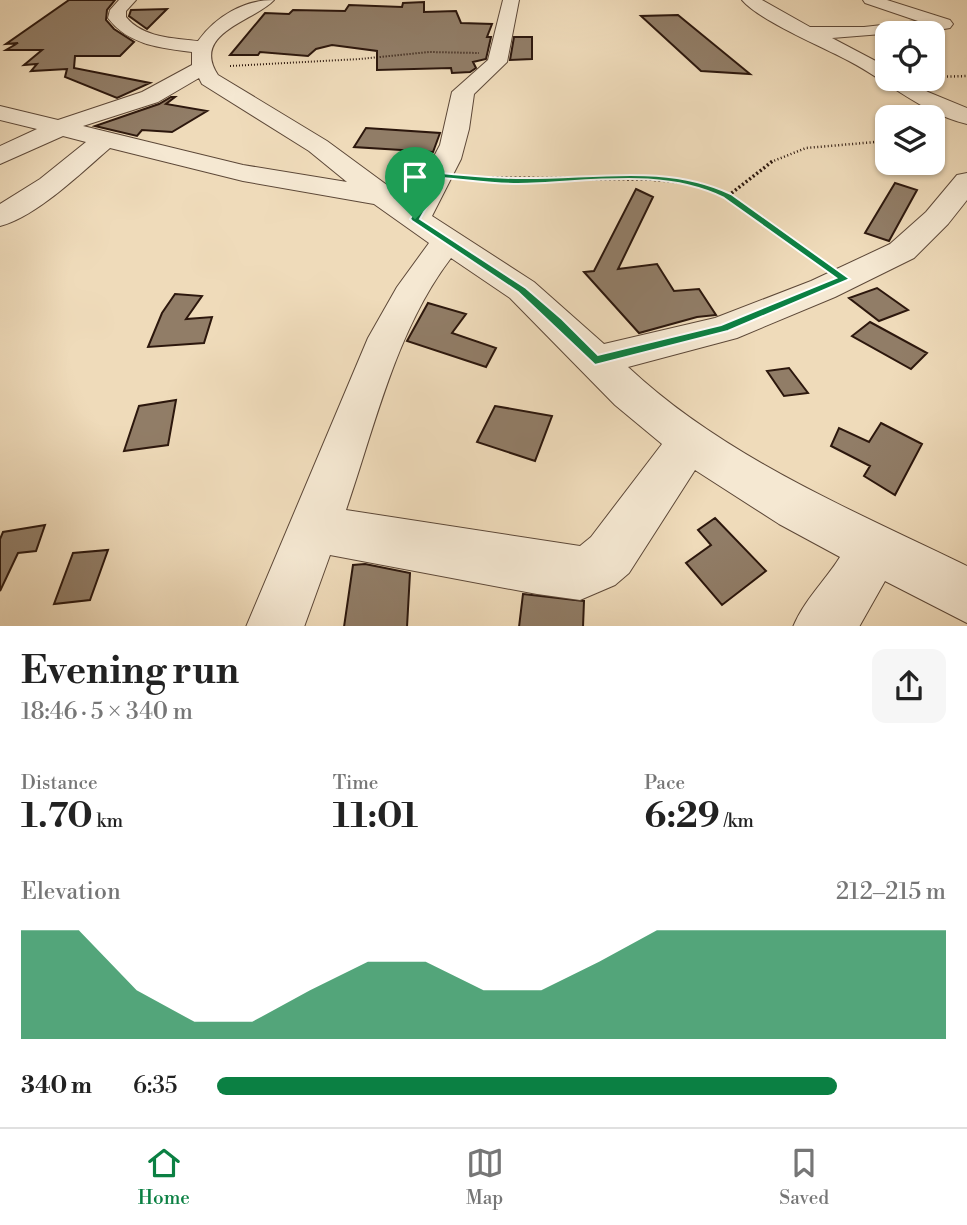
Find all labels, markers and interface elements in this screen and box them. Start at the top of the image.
map controls [875,21,945,175]
button: locate [875,21,945,91]
button: layers [875,105,945,175]
pin [385,147,445,219]
icon: arrive [396,158,434,196]
text: Evening run [21,648,239,695]
button: share [872,649,946,723]
text: 18:46 · 5 × 340 m [21,698,193,726]
text: Distance [21,771,98,795]
text: Time [333,771,378,795]
text: Pace [644,771,685,795]
text: 1.70 [21,795,93,838]
text: 11:01 [333,795,418,838]
text: 6:29 [644,795,720,838]
text: km [93,809,123,833]
text: /km [720,809,754,833]
text: Elevation [21,878,121,906]
text: 212–215 m [836,878,946,906]
text: 340 m [21,1072,92,1100]
text: 6:35 [133,1072,178,1100]
tab: Home [138,1144,190,1210]
tab: Map [466,1144,504,1210]
tab: Saved [779,1144,829,1210]

